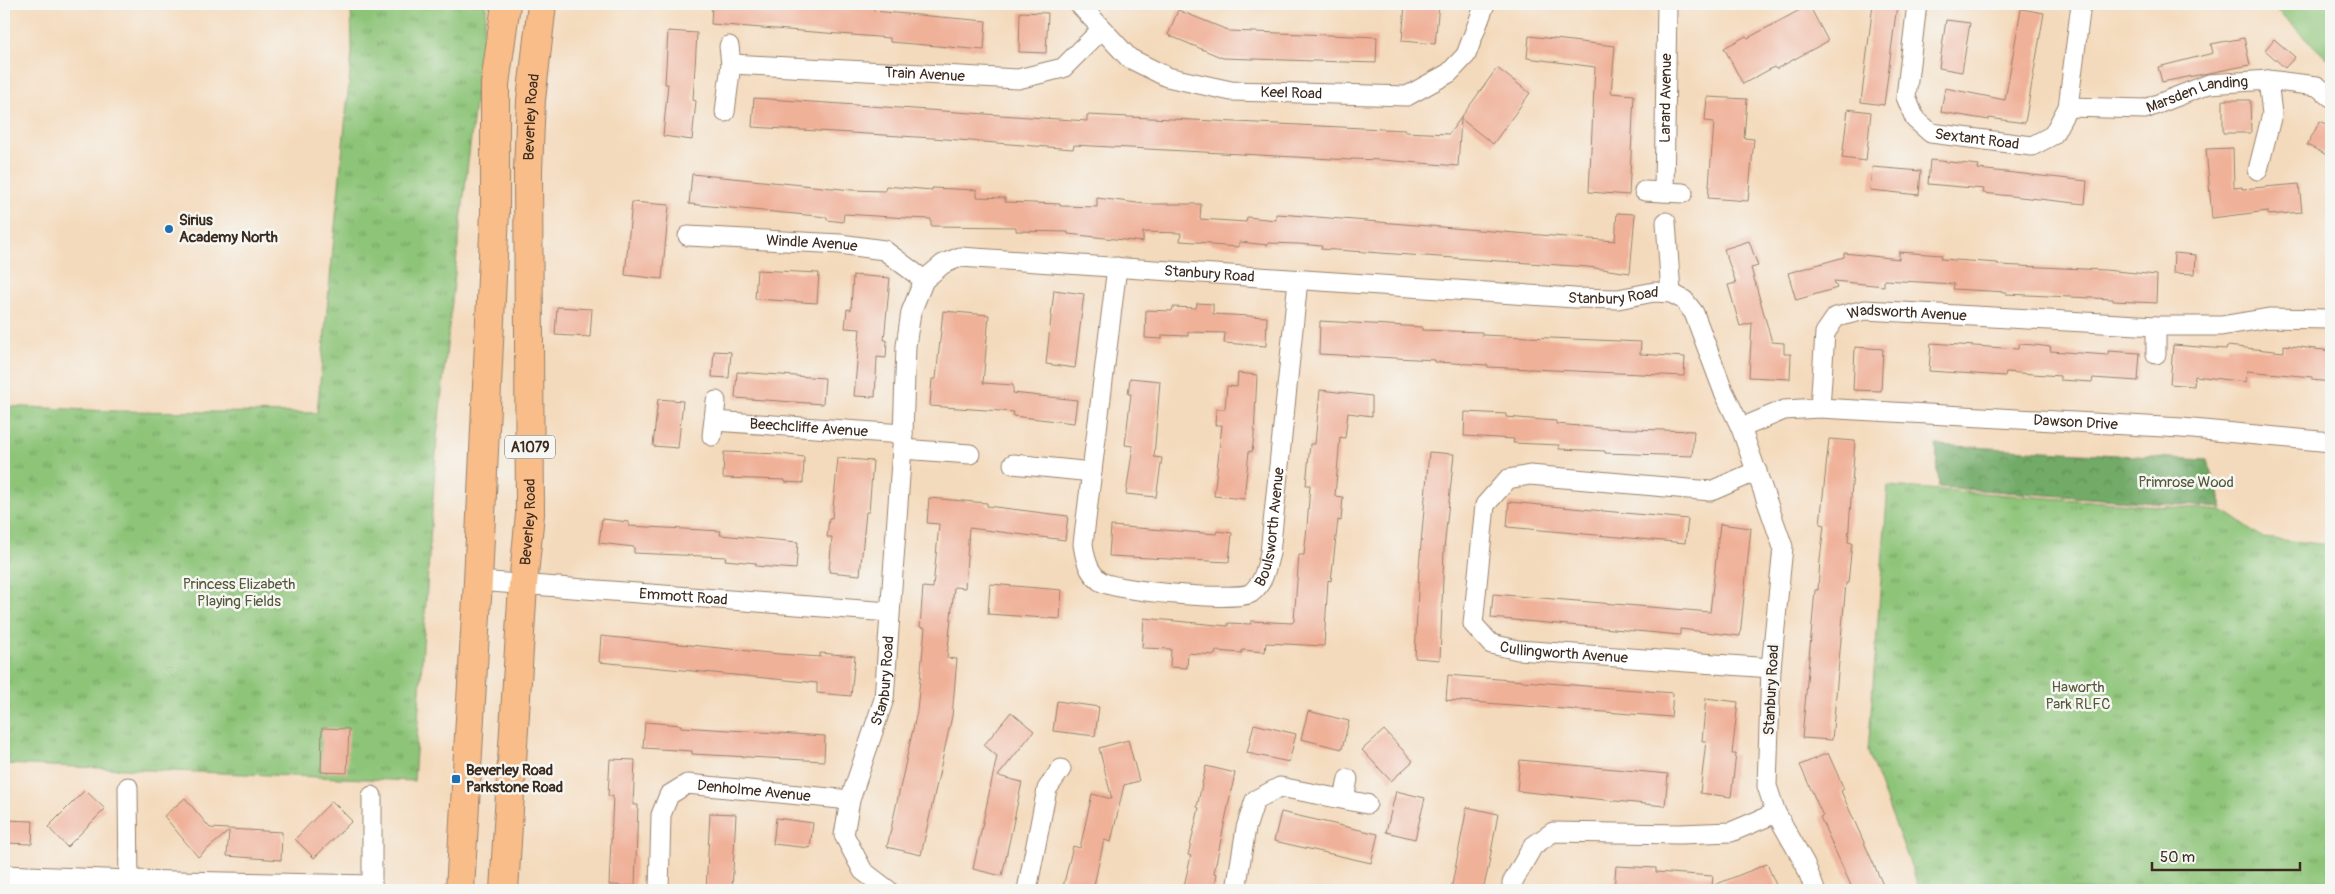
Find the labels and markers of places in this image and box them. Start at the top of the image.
place label: Sirius Academy North [179,211,278,247]
marker: Sirius Academy North [163,223,175,235]
place label: Beverley Road Parkstone Road [466,761,563,797]
marker: Beverley Road Parkstone Road [450,773,462,785]

